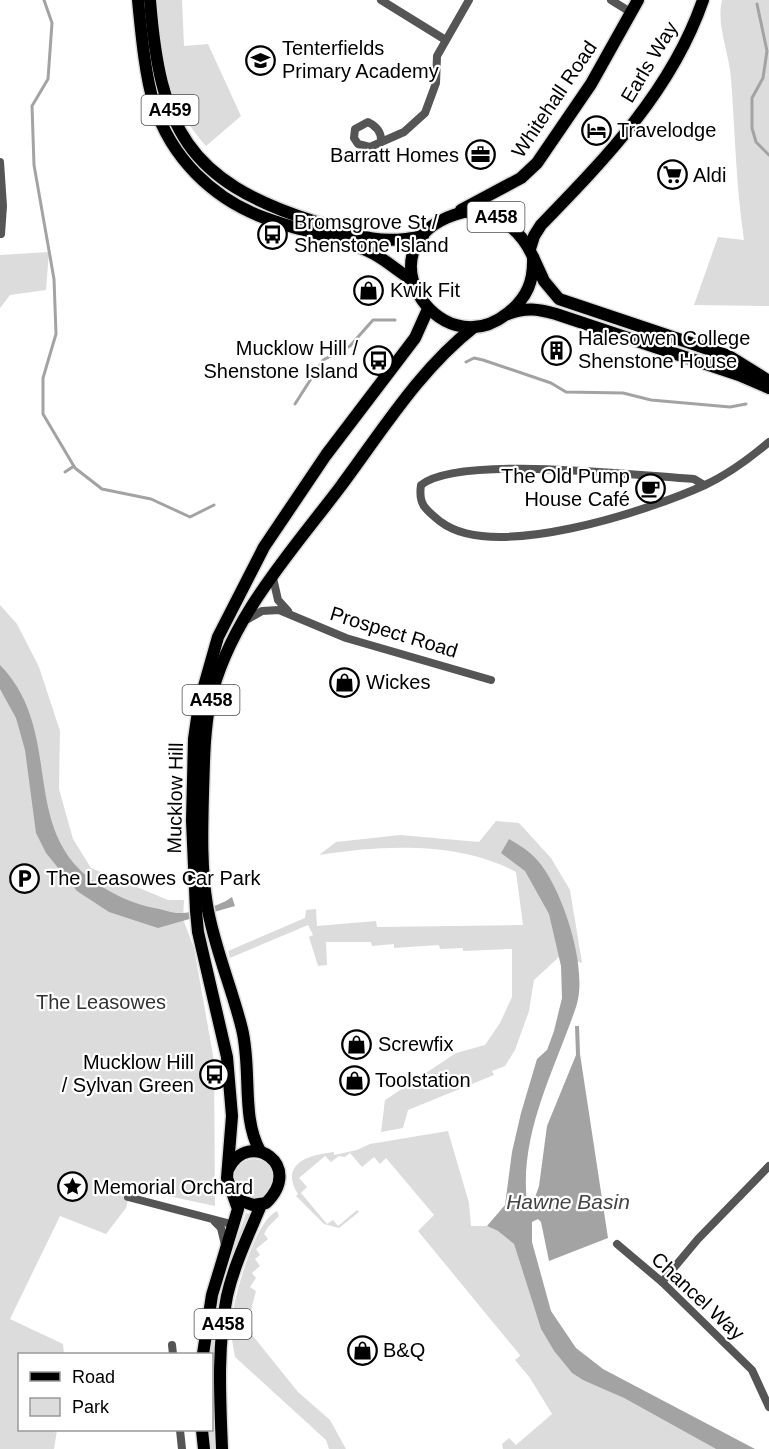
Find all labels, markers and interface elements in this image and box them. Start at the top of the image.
street label: Earls Way [616,18,682,106]
place label: Tenterfields Primary Academy [282,37,439,82]
street label: Whitehall Road [507,37,601,161]
school or university icon: Tenterfields Primary Academy [245,44,277,76]
road number: A459 [142,95,198,125]
hotel icon: Travelodge [580,114,612,146]
place label: Travelodge [617,119,716,141]
office icon: Barratt Homes [464,139,496,171]
place label: Barratt Homes [330,144,459,166]
supermarket icon: Aldi [656,159,688,191]
place label: Aldi [693,164,726,186]
road number: A458 [468,202,524,232]
place label: Bromsgrove St / Shenstone Island [294,211,449,256]
bus stop icon: Bromsgrove St / Shenstone Island [257,218,289,250]
shop icon: Kwik Fit [353,274,385,306]
place label: Kwik Fit [390,279,460,301]
place label: Halesowen College Shenstone House [578,327,750,372]
building icon: Halesowen College Shenstone House [541,334,573,366]
place label: Mucklow Hill / Shenstone Island [203,337,358,382]
bus stop icon: Mucklow Hill / Shenstone Island [363,344,395,376]
place label: The Old Pump House Café [501,465,630,510]
cafe icon: The Old Pump House Café [635,472,667,504]
street label: Prospect Road [328,602,460,662]
shop icon: Wickes [329,666,361,698]
place label: Wickes [366,671,430,693]
road number: A458 [182,685,240,715]
street label: Mucklow Hill [163,742,187,854]
parking icon: The Leasowes Car Park [9,862,41,894]
place label: The Leasowes Car Park [46,867,262,889]
park label: The Leasowes [36,991,166,1013]
shop icon: Screwfix [341,1028,373,1060]
place label: Screwfix [378,1033,454,1055]
place label: Mucklow Hill / Sylvan Green [62,1051,194,1096]
bus stop icon: Mucklow Hill / Sylvan Green [199,1058,231,1090]
shop icon: Toolstation [338,1064,370,1096]
place label: Toolstation [375,1069,471,1091]
place icon: Memorial Orchard [56,1171,88,1203]
place label: Memorial Orchard [93,1176,253,1198]
water label: Hawne Basin [506,1190,630,1213]
street label: Chancel Way [647,1248,749,1344]
road number: A458 [194,1309,252,1339]
shop icon: B&Q [346,1334,378,1366]
place label: B&Q [383,1339,425,1361]
legend [18,1353,213,1431]
text: Road [72,1367,115,1387]
text: Park [72,1397,110,1417]

